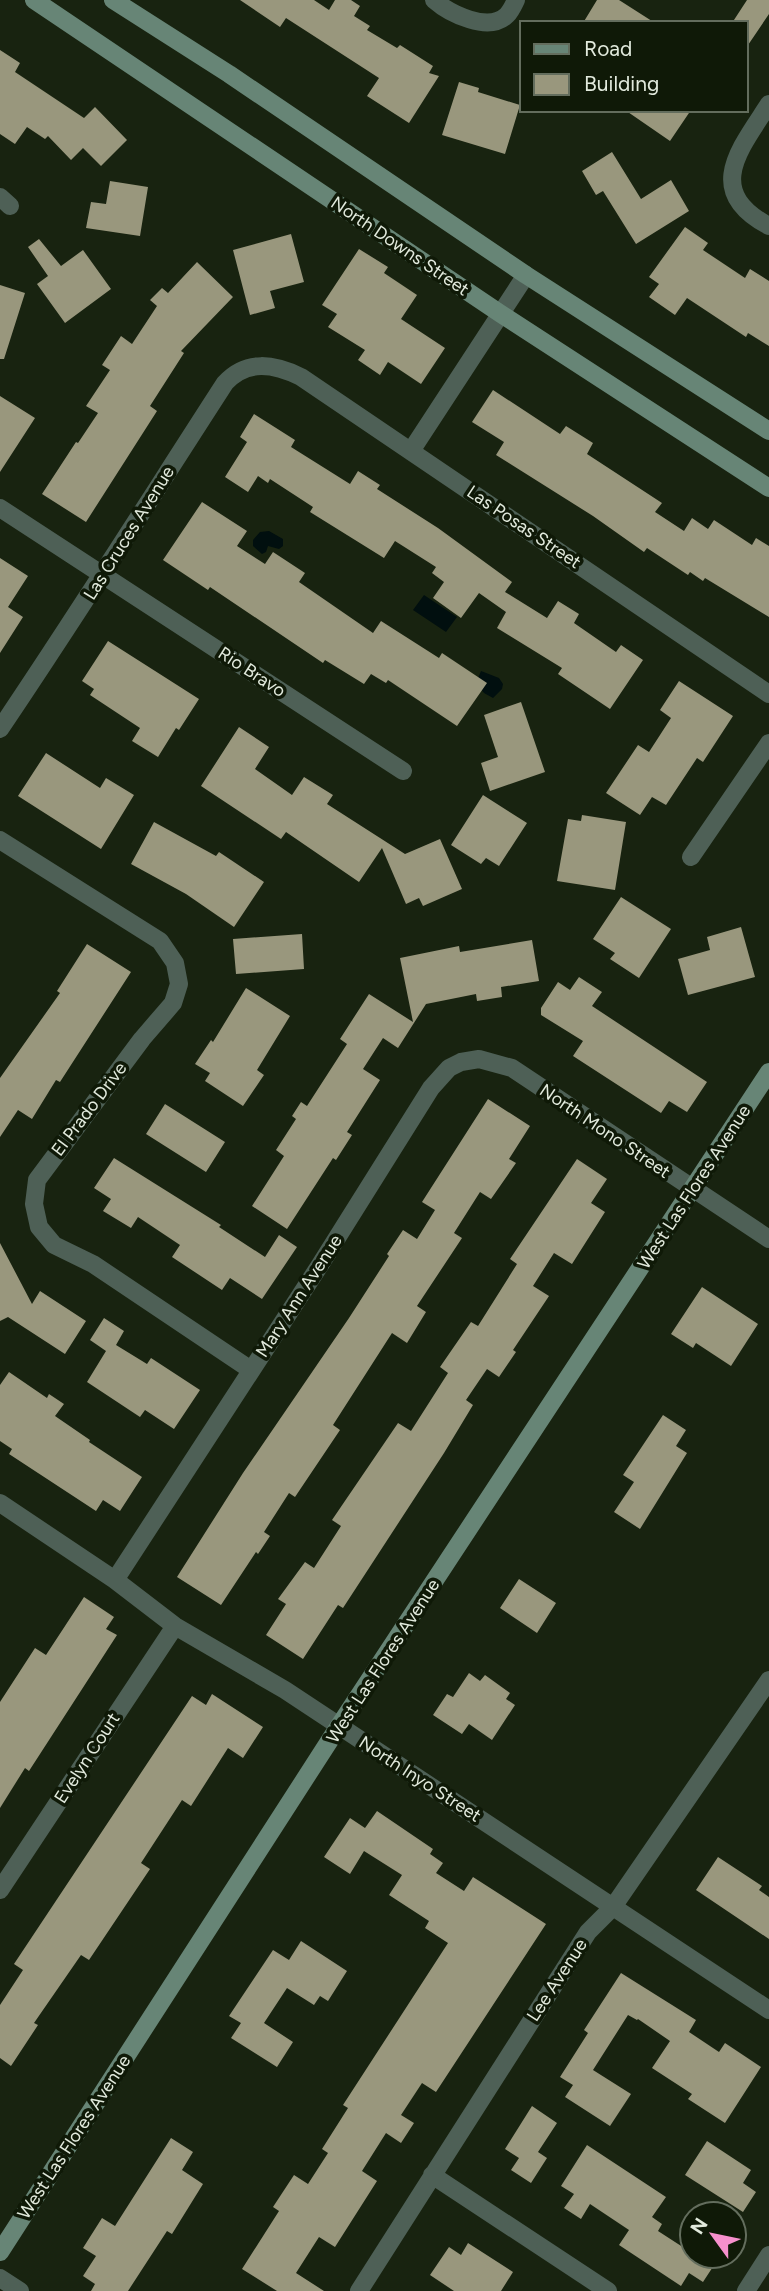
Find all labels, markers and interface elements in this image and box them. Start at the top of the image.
legend [520,21,748,112]
text: Road [584,36,632,61]
text: Building [584,71,659,96]
street label: North Downs Street [327,192,473,300]
street label: Las Cruces Avenue [79,462,179,604]
street label: Las Posas Street [463,481,585,573]
street label: Rio Bravo [214,642,290,702]
street label: El Prado Drive [47,1058,132,1160]
street label: North Mono Street [536,1079,675,1183]
street label: West Las Flores Avenue [633,1101,755,1273]
street label: Mary Ann Avenue [251,1230,347,1362]
street label: West Las Flores Avenue [322,1575,444,1747]
street label: Evelyn Court [49,1708,125,1808]
street label: North Inyo Street [355,1731,485,1827]
street label: Lee Avenue [522,1934,592,2026]
street label: West Las Flores Avenue [13,2051,135,2223]
north arrow [678,2200,748,2270]
text: N [686,2214,713,2238]

